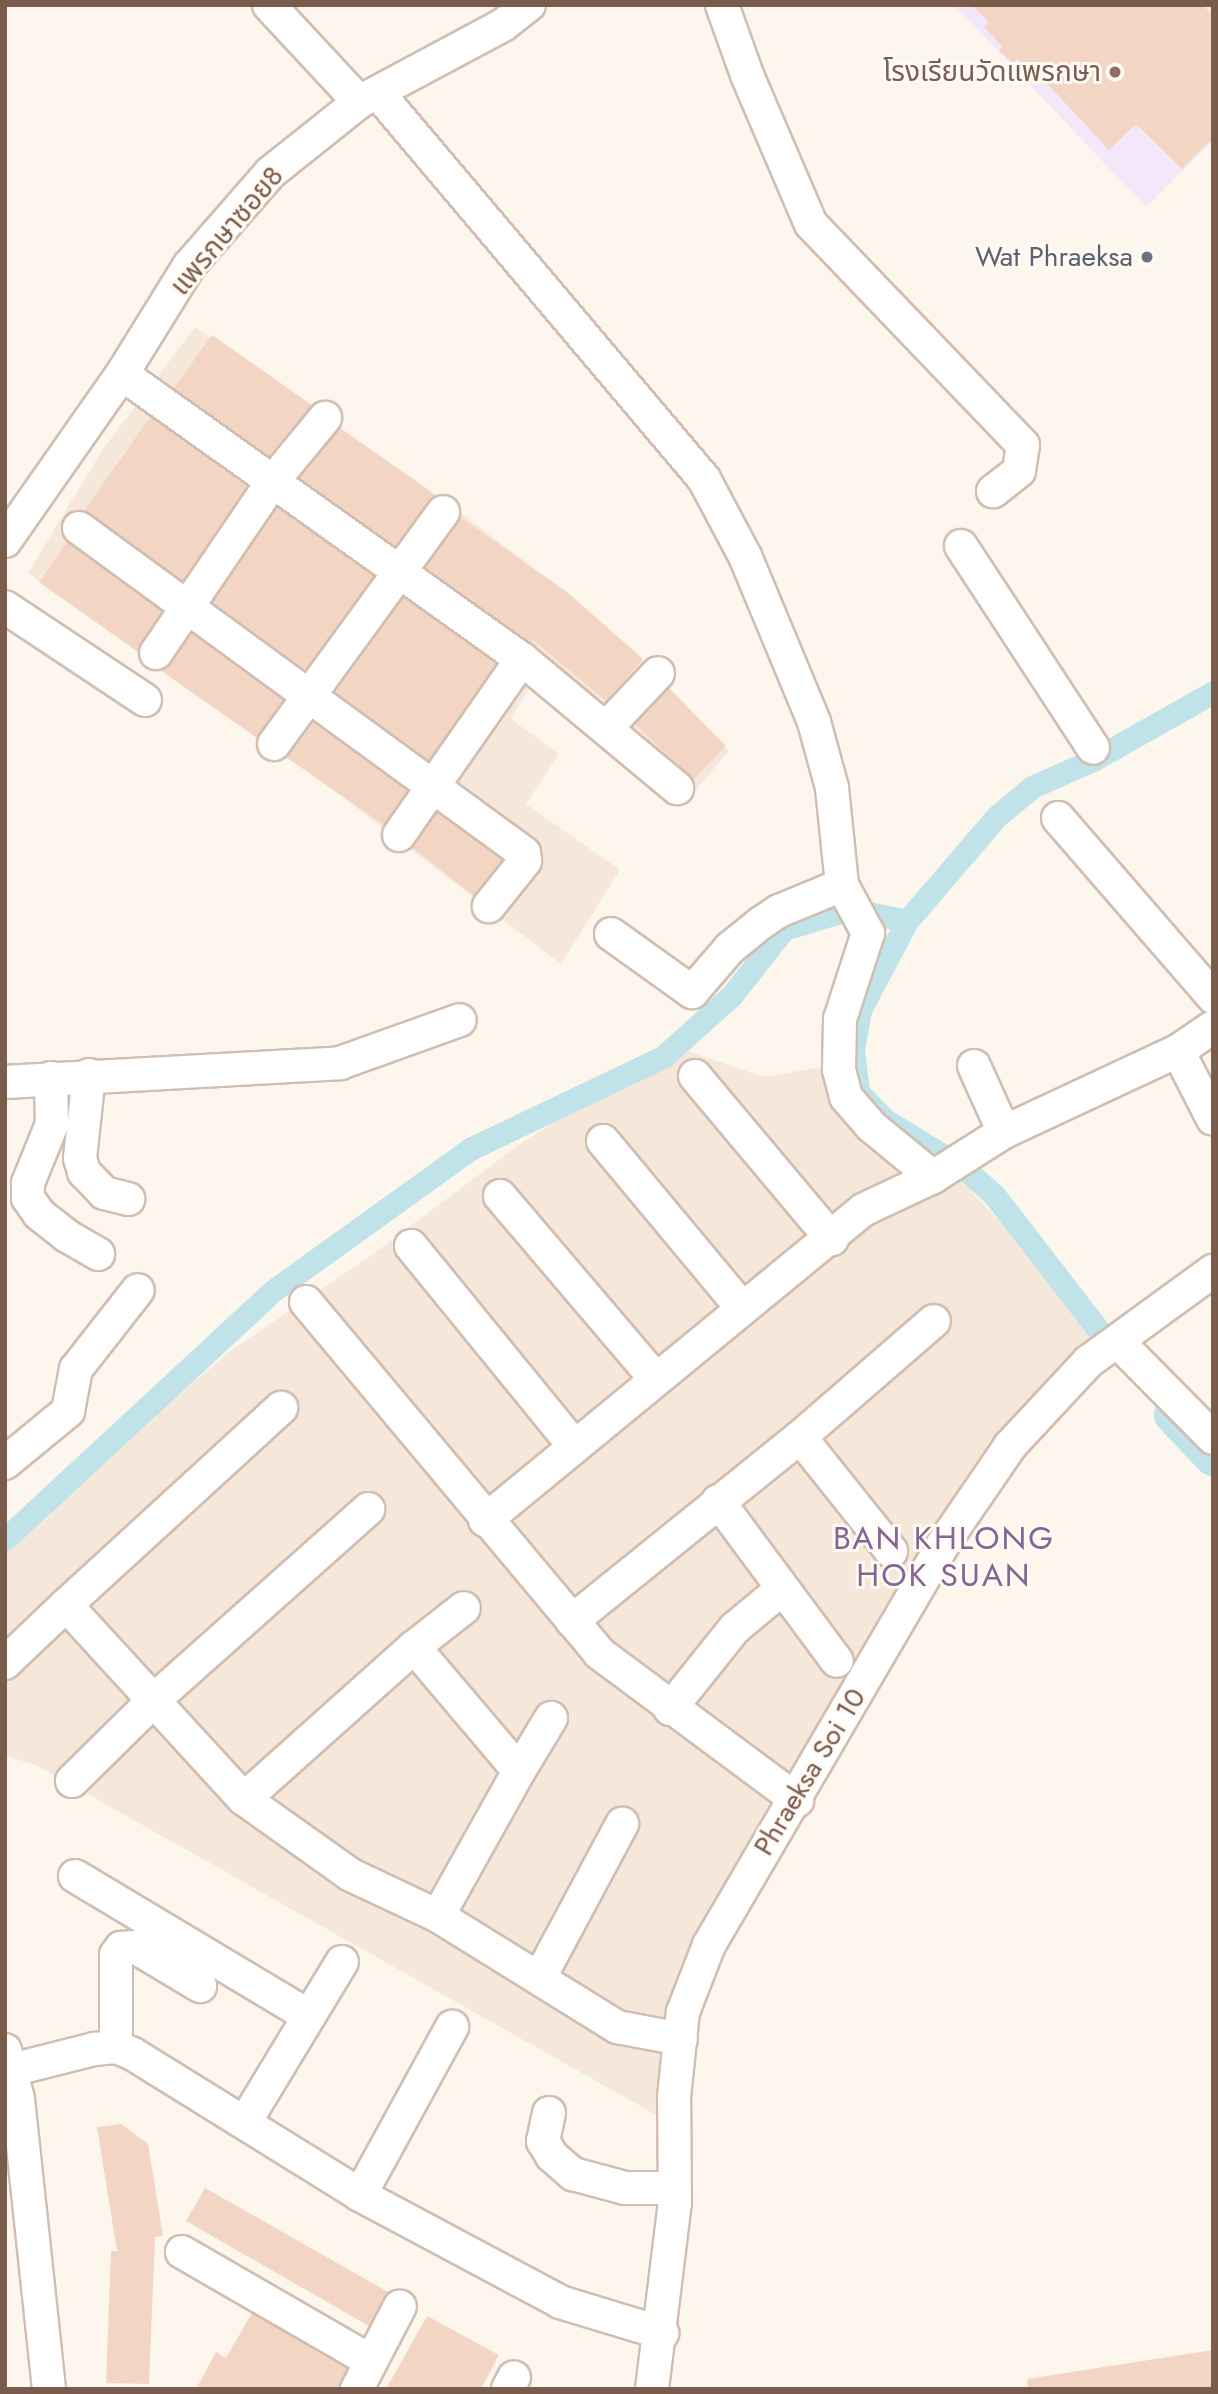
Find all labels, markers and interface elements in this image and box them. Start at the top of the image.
place label: โรงเรียนวัดแพรกษา [883,55,1101,89]
marker: โรงเรียนวัดแพรกษา [1107,64,1123,80]
street label: แพรกษาซอย8 [163,160,291,302]
place label: Wat Phraeksa [975,240,1133,274]
marker: Wat Phraeksa [1139,249,1155,265]
district label: BAN KHLONG HOK SUAN [834,1520,1054,1595]
street label: Phraeksa Soi 10 [747,1682,873,1862]

